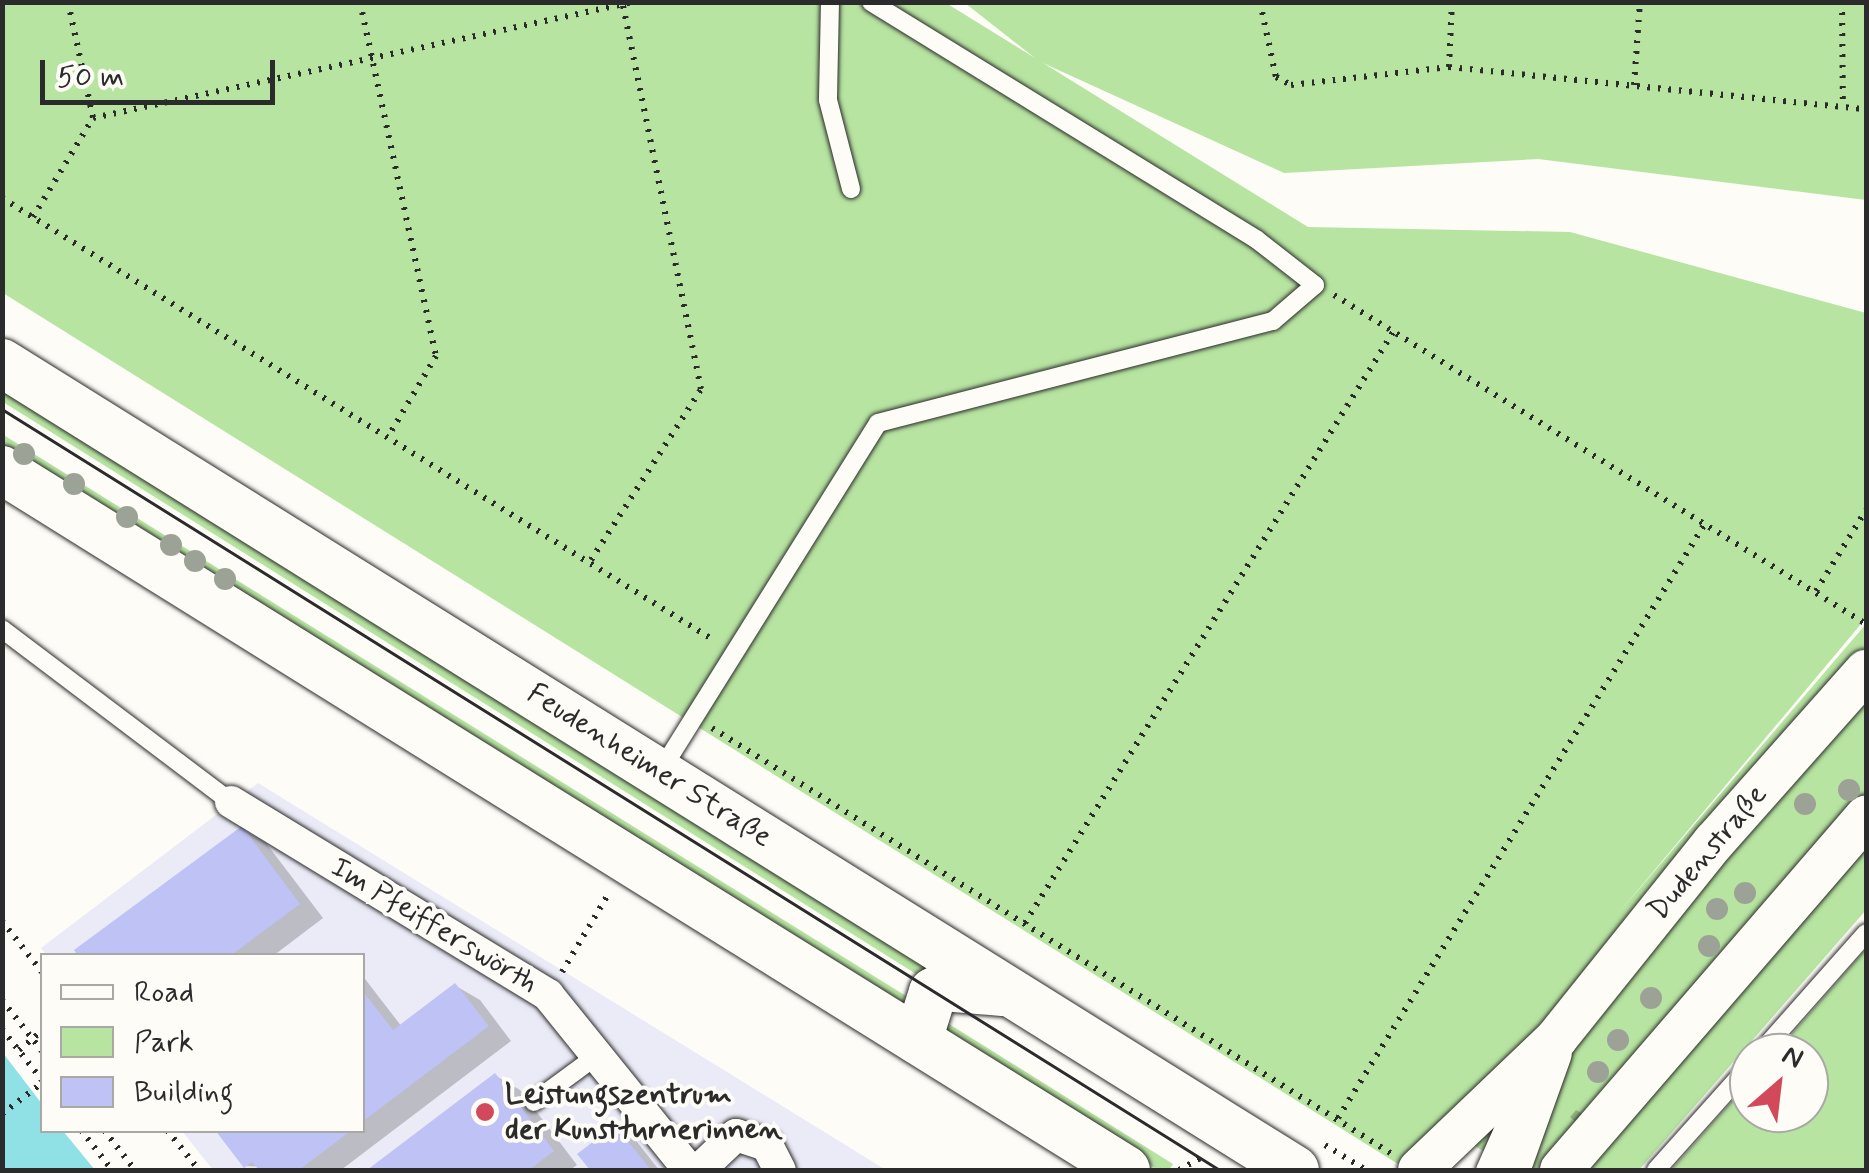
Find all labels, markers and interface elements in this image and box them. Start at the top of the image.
scale bar [45,40,280,102]
text: 50 m [57,58,124,97]
street label: Feudenheimer Straße [522,677,776,855]
street label: Dudenstraße [1641,778,1775,928]
street label: Im Pfeifferswörth [323,849,545,1003]
legend [40,953,365,1133]
text: Road [134,973,194,1012]
text: Park [134,1023,194,1062]
north arrow [1729,1033,1829,1133]
text: N [1775,1037,1809,1079]
text: Building [134,1073,233,1112]
place label: Leistungszentrum der Kunstturnerinnen [505,1077,791,1148]
marker: Leistungszentrum der Kunstturnerinnen [474,1101,496,1123]

